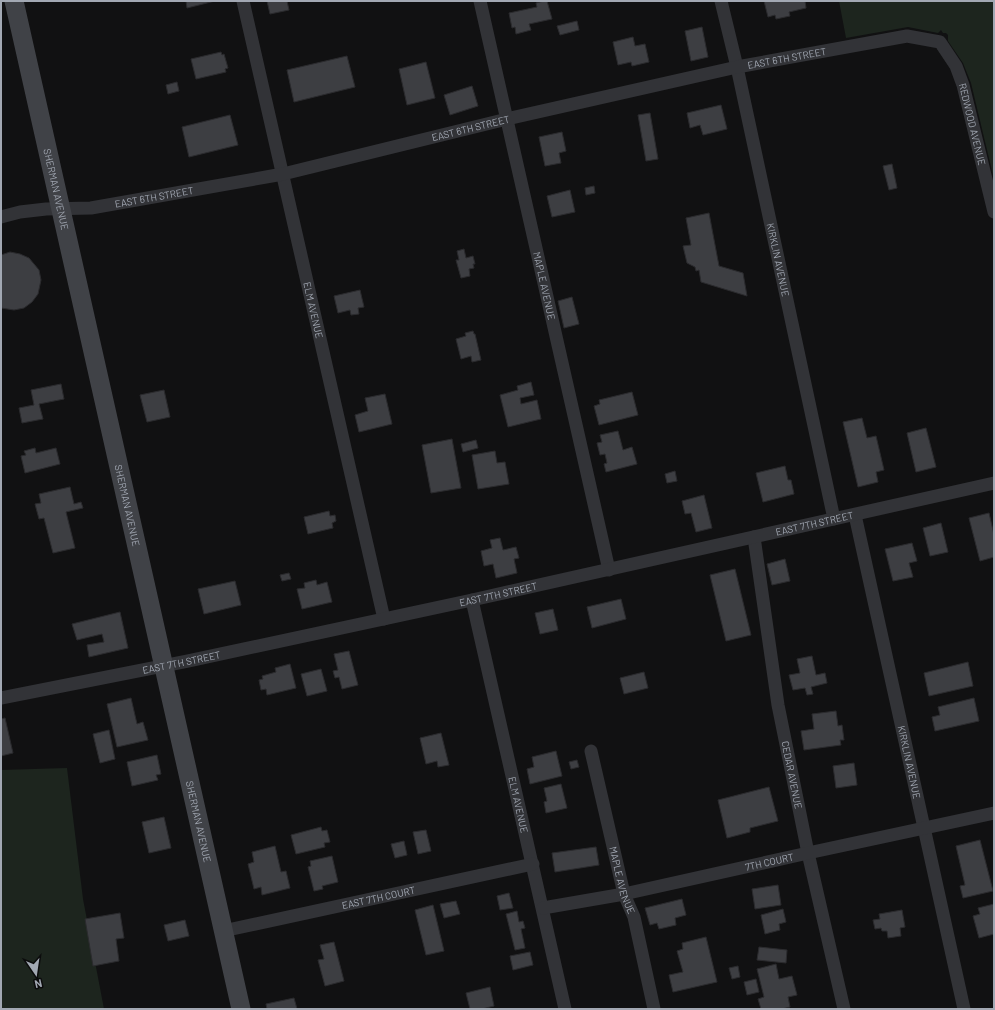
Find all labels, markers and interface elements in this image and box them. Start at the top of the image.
street label: EAST 6TH STREET [747,45,828,71]
street label: REDWOOD AVENUE [957,82,988,166]
street label: EAST 6TH STREET [430,113,511,143]
street label: SHERMAN AVENUE [41,147,71,231]
street label: EAST 6TH STREET [114,184,195,210]
street label: KIRKLIN AVENUE [765,222,792,297]
street label: MAPLE AVENUE [531,250,558,321]
street label: ELM AVENUE [301,281,326,339]
street label: SHERMAN AVENUE [113,463,143,547]
street label: EAST 7TH STREET [774,509,855,538]
street label: EAST 7TH STREET [458,580,539,609]
street label: EAST 7TH STREET [141,648,222,676]
street label: KIRKLIN AVENUE [896,724,923,800]
street label: CEDAR AVENUE [779,740,805,810]
street label: ELM AVENUE [506,775,531,834]
street label: SHERMAN AVENUE [184,780,214,863]
street label: MAPLE AVENUE [607,845,638,916]
street label: 7TH COURT [744,850,795,873]
street label: EAST 7TH COURT [341,884,416,911]
north arrow [16,954,56,994]
text: N [33,977,43,991]

